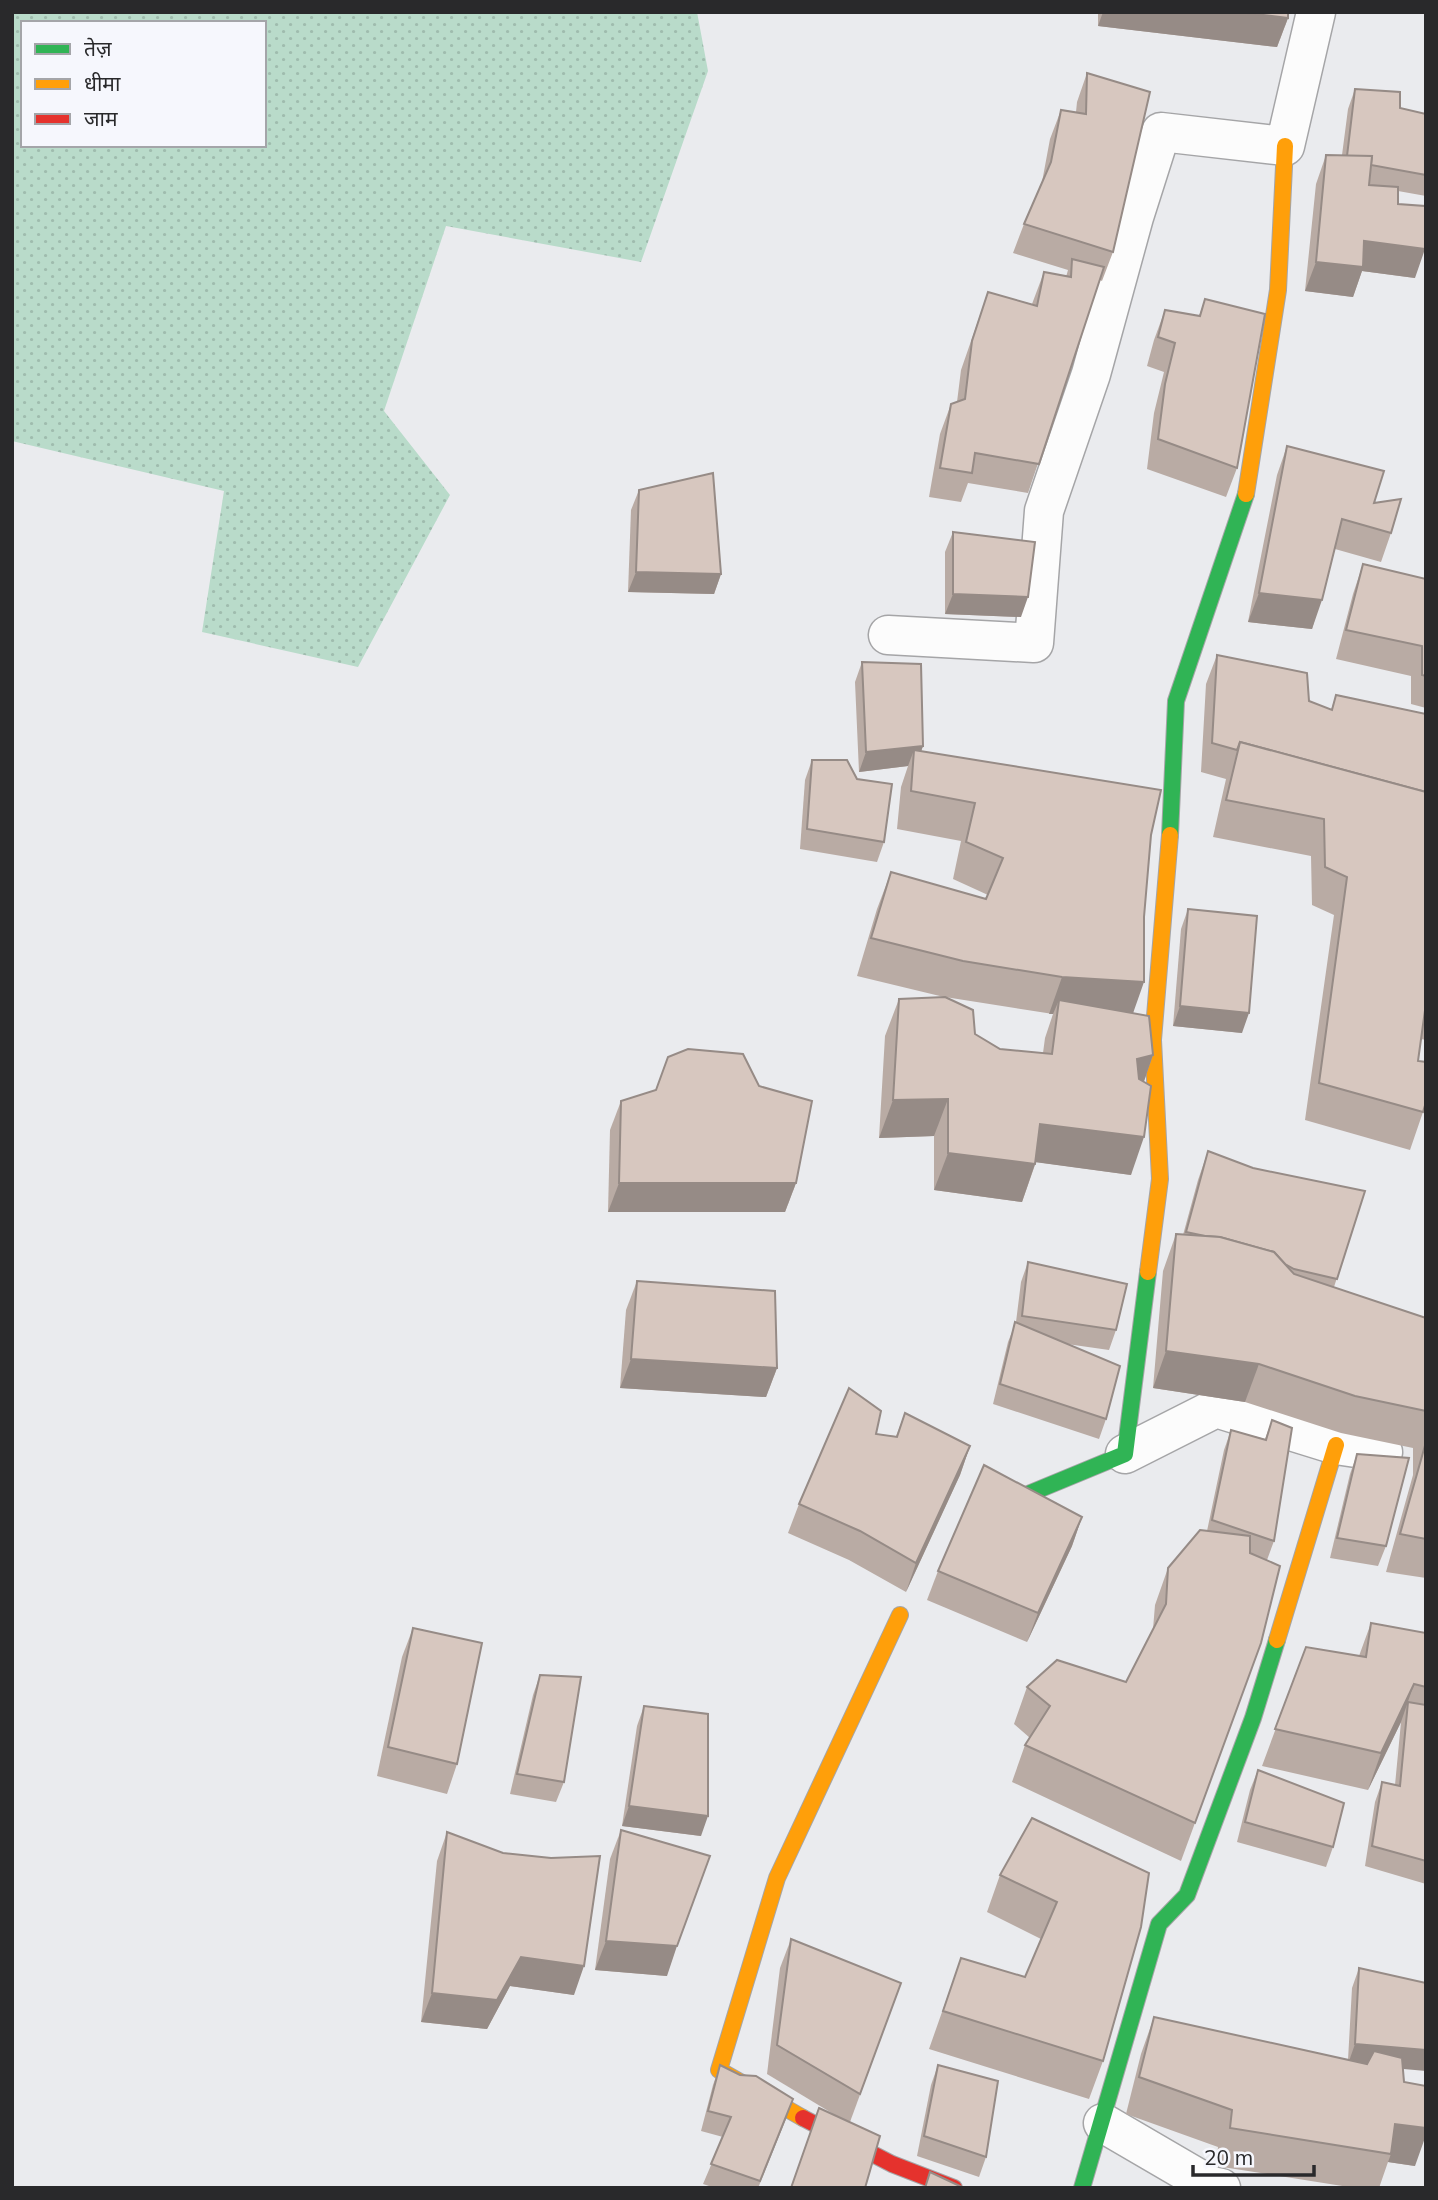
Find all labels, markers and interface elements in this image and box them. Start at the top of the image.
legend [21,21,266,147]
text: तेज़ [84,35,112,61]
text: धीमा [84,70,121,96]
text: जाम [84,105,118,131]
scale bar [1193,2134,1314,2178]
text: 20 m [1204,2144,1253,2170]

